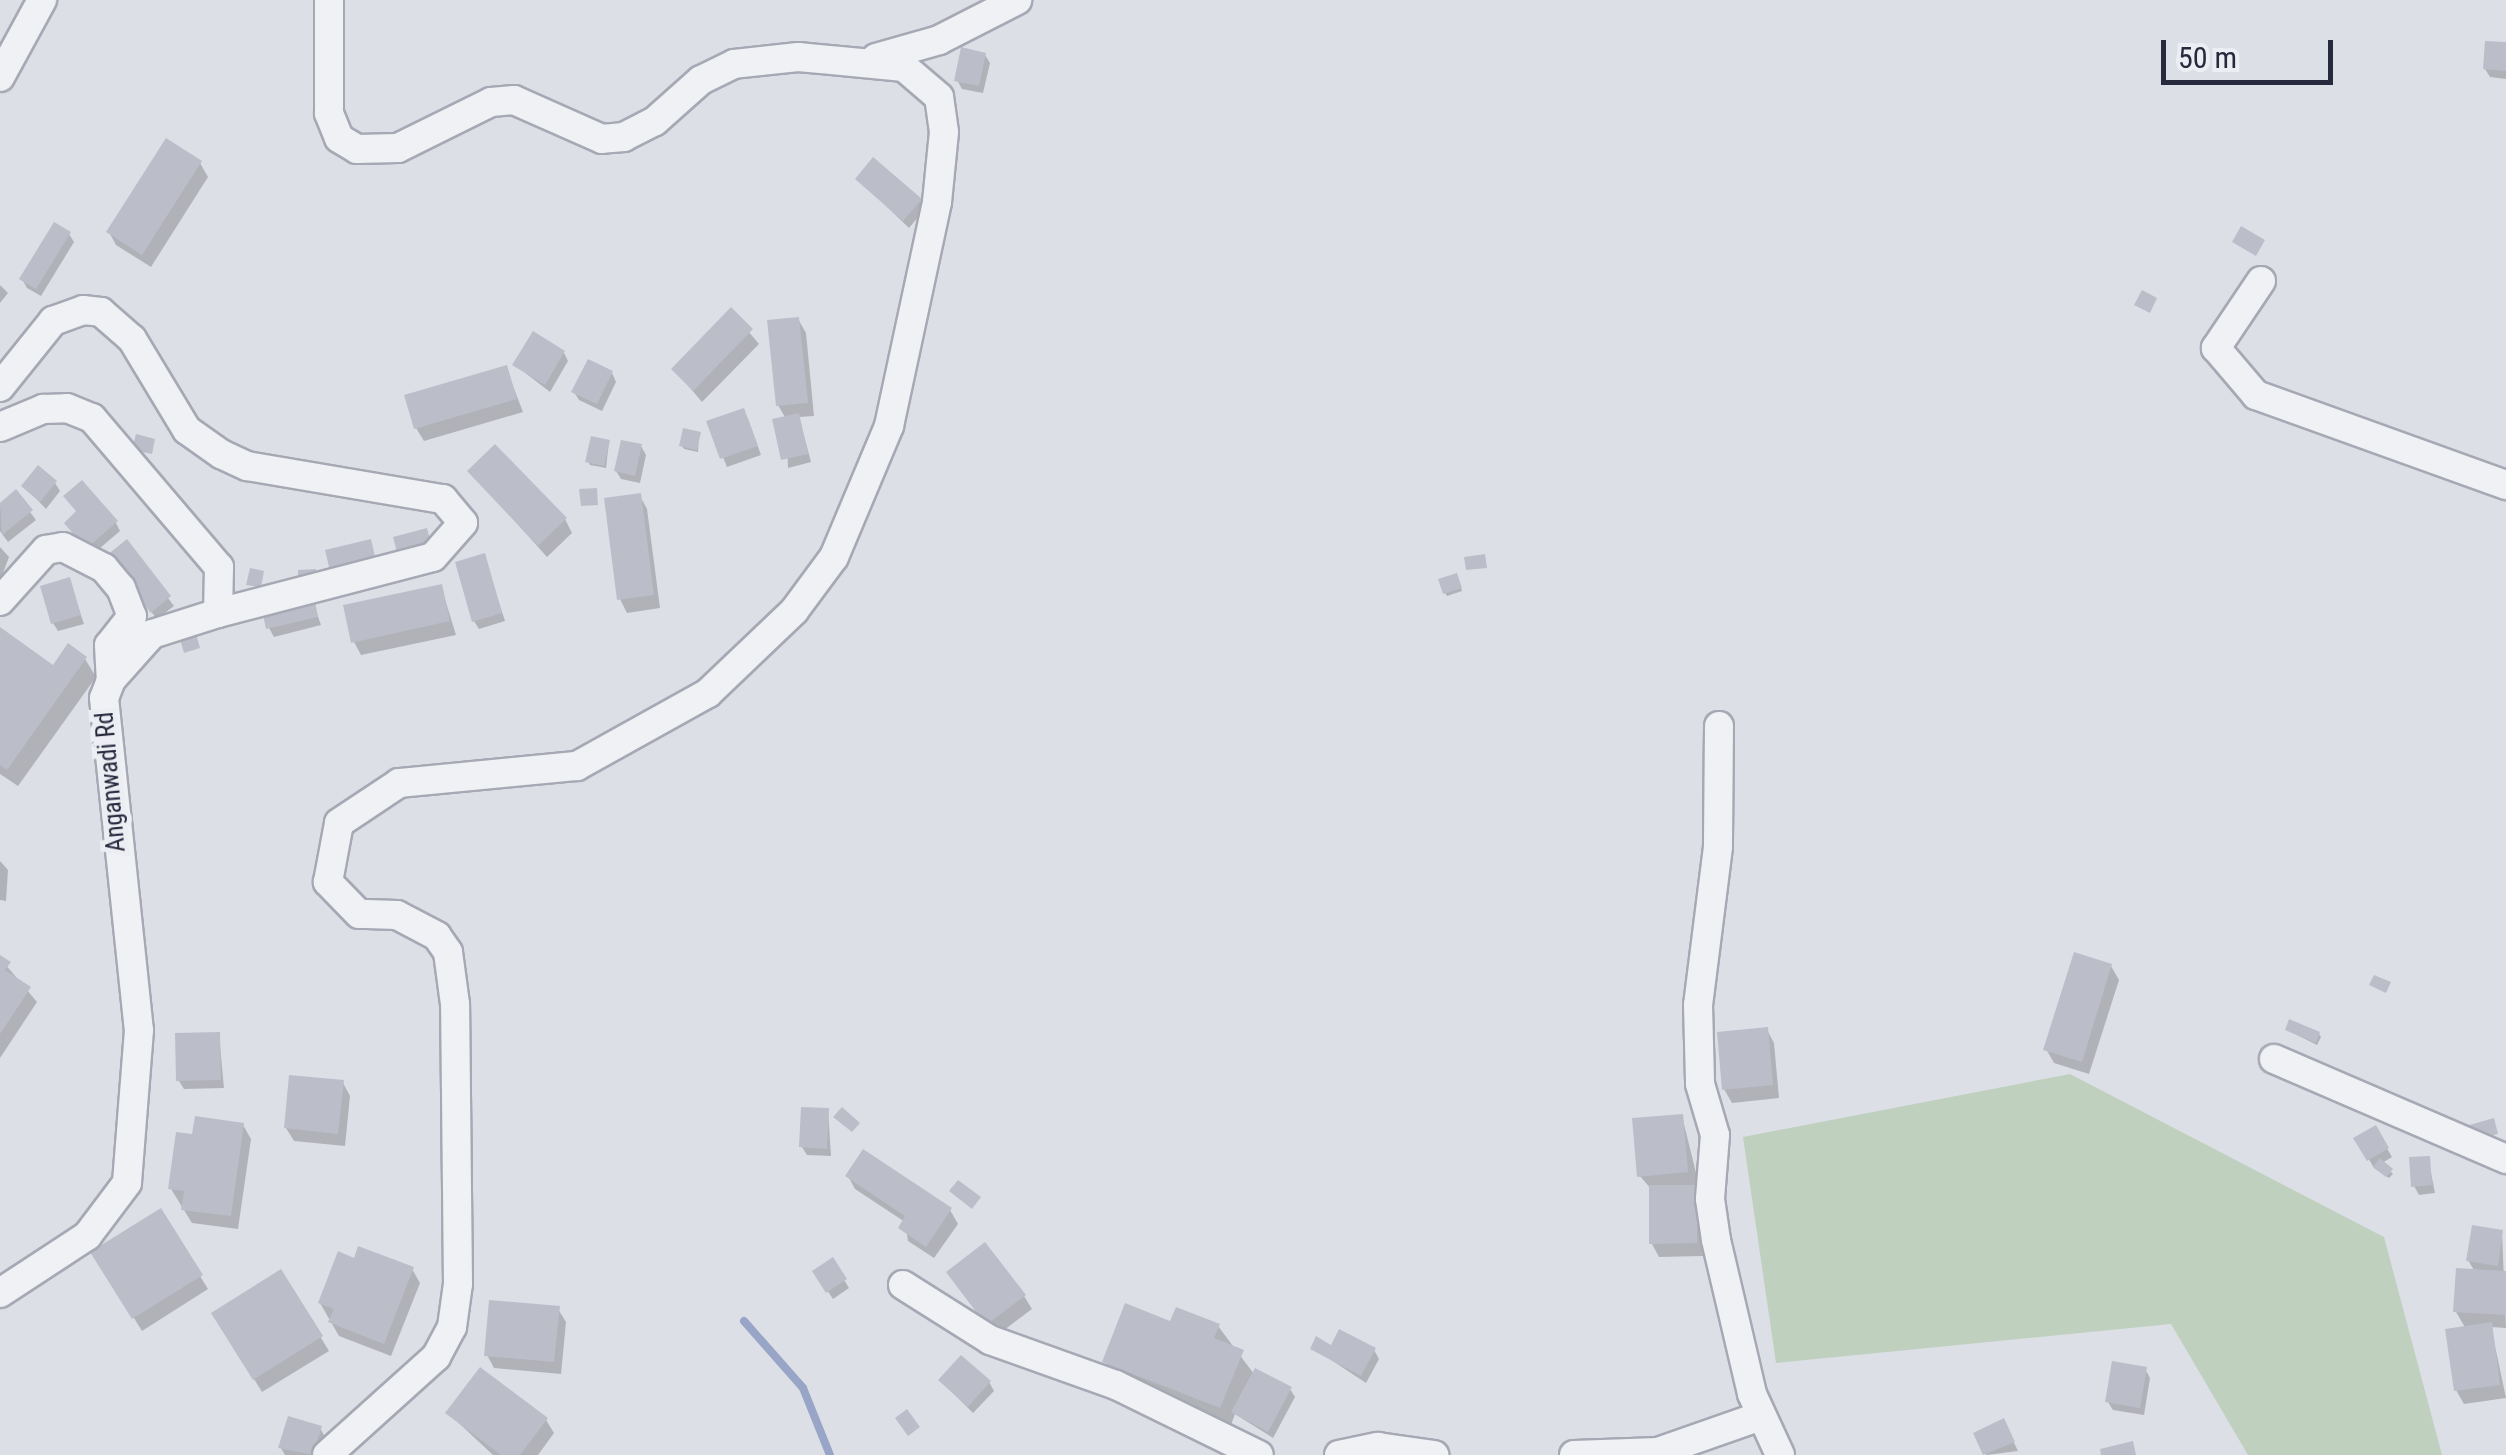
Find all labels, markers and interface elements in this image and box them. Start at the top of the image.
scale bar [2166,20,2338,82]
text: 50 m [2178,40,2237,75]
street label: Anganwadi Rd [90,711,132,853]

